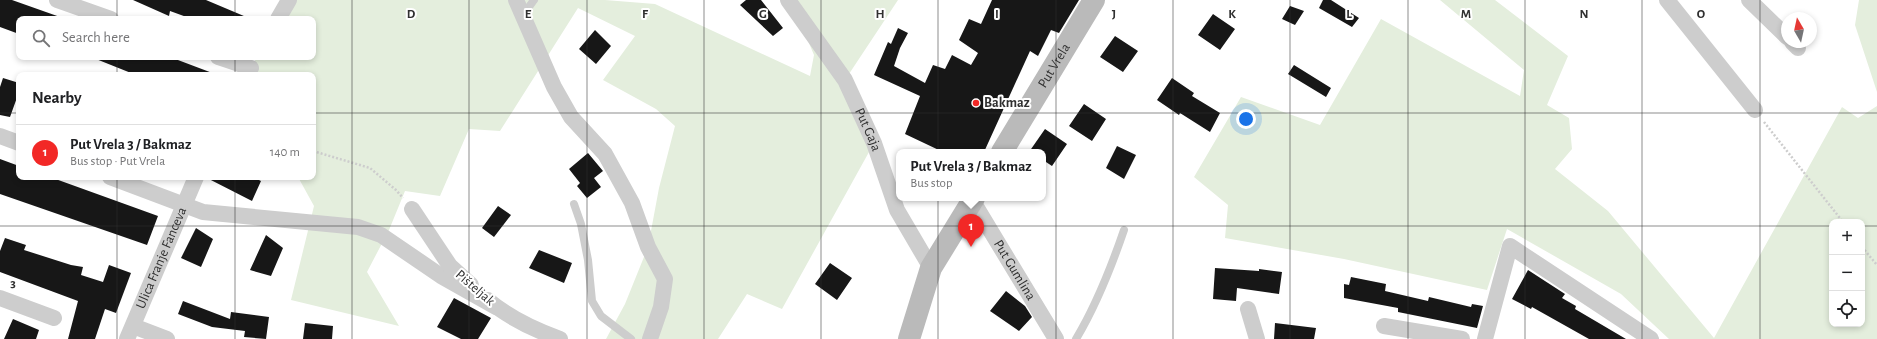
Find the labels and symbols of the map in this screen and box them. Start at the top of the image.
text: D [407,8,416,21]
text: E [525,8,532,21]
text: F [642,8,649,21]
text: G [759,8,767,21]
text: H [875,8,885,21]
text: I [995,8,999,21]
text: J [1112,8,1116,21]
text: K [1228,8,1236,21]
text: L [1346,8,1352,21]
text: M [1461,8,1471,21]
text: N [1579,8,1589,21]
text: O [1697,8,1706,21]
north arrow [1781,12,1817,48]
street label: Put Vrela [1036,40,1073,90]
place label: Bakmaz [984,96,1030,110]
marker: Bakmaz [971,98,981,108]
street label: Put Gaja [852,106,884,154]
your location [1236,109,1256,129]
street label: Ulica Franje Fanceva [134,205,189,311]
pin: 1 [958,214,984,247]
street label: Put Gumlina [991,238,1038,303]
street label: Pišteljak [453,267,498,309]
text: 3 [10,277,16,290]

